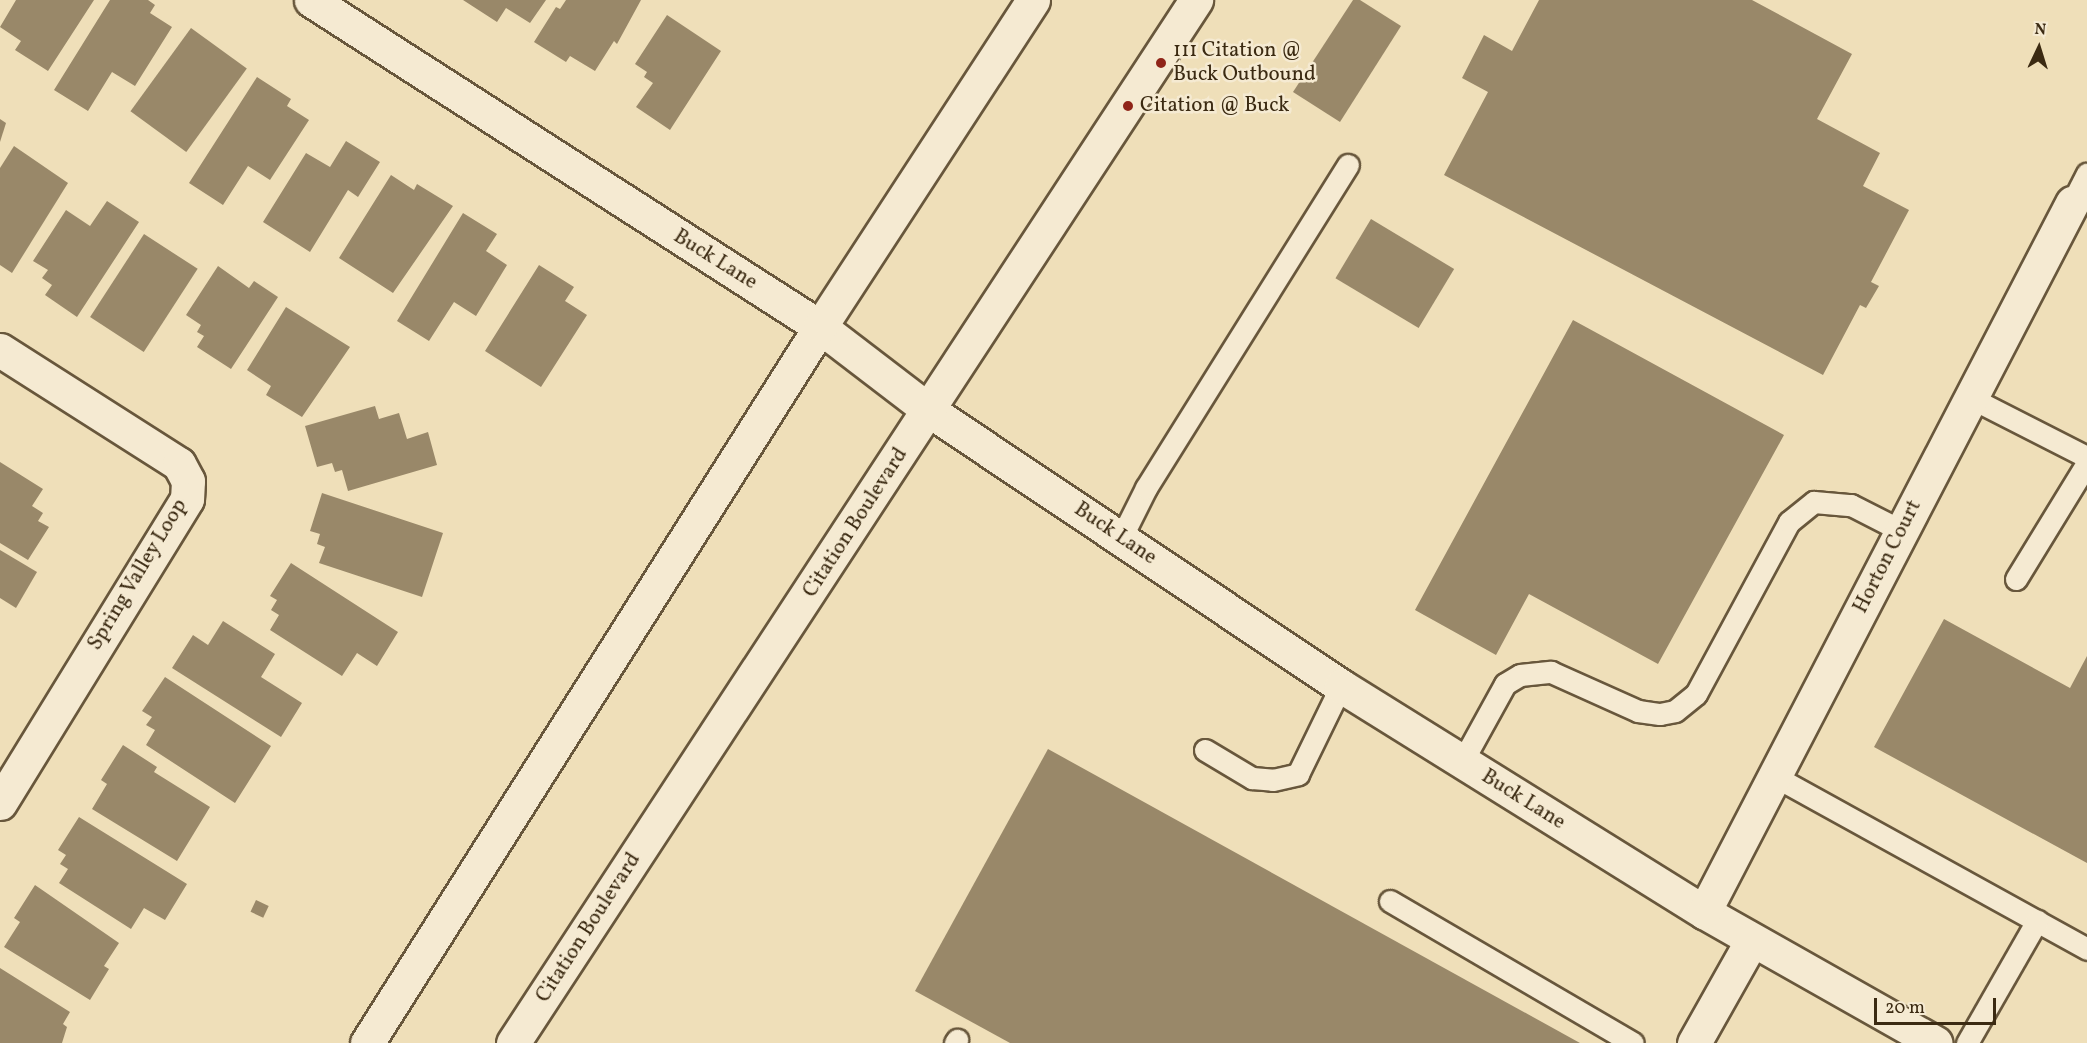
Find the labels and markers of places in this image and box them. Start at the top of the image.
place label: 111 Citation @ Buck Outbound [1173,38,1316,88]
marker: 111 Citation @ Buck Outbound [1154,56,1168,70]
place label: Citation @ Buck [1140,93,1290,119]
marker: Citation @ Buck [1121,99,1135,113]

